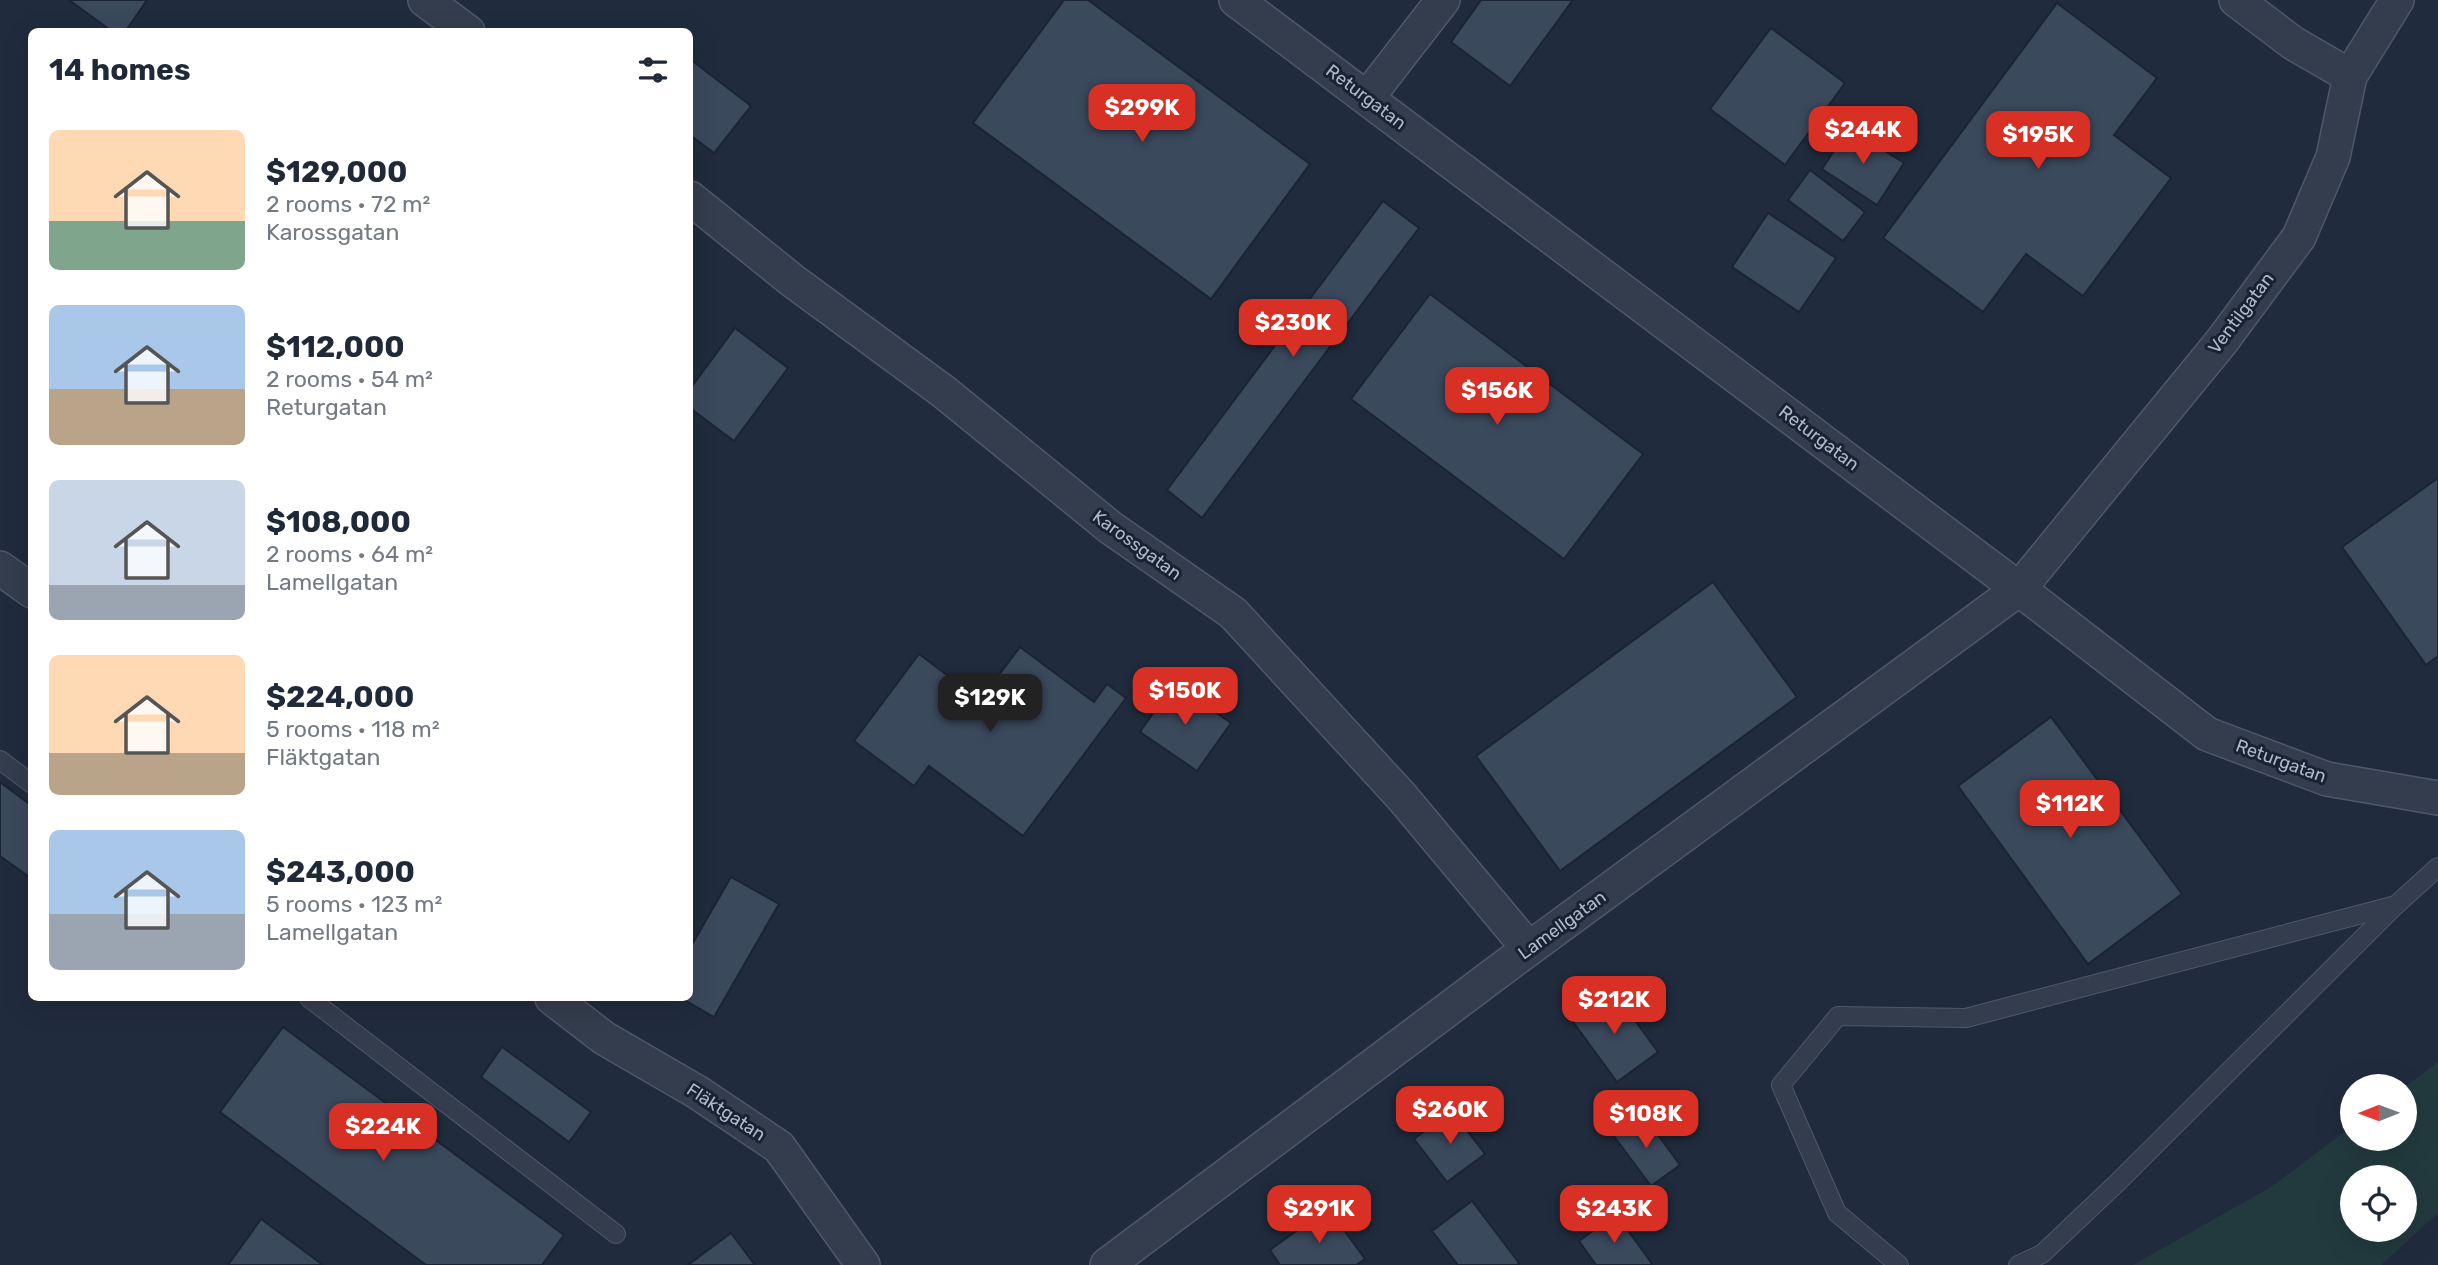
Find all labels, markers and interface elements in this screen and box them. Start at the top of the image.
icon: filters [634,51,672,89]
text: 14 homes [49,52,191,88]
street label: Returgatan [1322,60,1410,134]
pin: $299K [1093,85,1191,144]
text: $299K [1104,93,1180,121]
pin: $244K [1814,106,1912,166]
pin: $195K [1989,111,2087,171]
text: $244K [1825,115,1901,143]
text: $195K [2002,120,2074,148]
text: $129,000 [266,154,407,190]
icon: home [105,158,189,242]
text: 2 rooms · 72 m² [266,190,430,218]
text: Karossgatan [266,218,399,246]
street label: Ventilgatan [2203,268,2279,358]
pin: $230K [1244,300,1342,359]
text: $230K [1255,308,1331,336]
text: $112,000 [266,329,405,365]
icon: home [105,333,189,417]
text: 2 rooms · 54 m² [266,365,433,393]
pin: $156K [1448,368,1546,427]
text: $156K [1461,376,1533,404]
text: Returgatan [266,393,387,421]
street label: Returgatan [1775,401,1863,475]
text: $108,000 [266,504,411,540]
street label: Karossgatan [1088,505,1186,585]
icon: home [105,508,189,592]
text: 2 rooms · 64 m² [266,540,433,568]
text: Lamellgatan [266,568,398,596]
pin: $150K [1136,668,1234,727]
pin: $129K [941,674,1039,734]
text: $150K [1149,676,1221,704]
text: $224,000 [266,679,415,715]
icon: home [105,683,189,767]
text: $129K [954,683,1026,711]
text: 5 rooms · 118 m² [266,715,440,743]
street label: Returgatan [2233,734,2329,788]
text: Fläktgatan [266,743,381,771]
pin: $112K [2021,780,2119,840]
text: $112K [2036,789,2104,817]
text: $243,000 [266,854,415,890]
icon: home [105,858,189,942]
street label: Lamellgatan [1514,886,1610,964]
text: 5 rooms · 123 m² [266,890,442,918]
text: Lamellgatan [266,918,398,946]
pin: $212K [1565,976,1663,1036]
text: $212K [1578,985,1650,1013]
north arrow [2340,1074,2417,1152]
map controls [2340,1074,2417,1242]
street label: Fläktgatan [682,1078,770,1146]
pin: $260K [1401,1086,1499,1146]
pin: $108K [1597,1090,1695,1150]
text: $260K [1412,1095,1488,1123]
text: $108K [1609,1099,1683,1127]
pin: $224K [334,1104,432,1163]
text: $224K [345,1112,421,1140]
button: locate [2340,1165,2417,1242]
pin: $291K [1270,1186,1368,1245]
pin: $243K [1565,1186,1663,1245]
text: $291K [1283,1194,1355,1222]
text: $243K [1576,1194,1652,1222]

